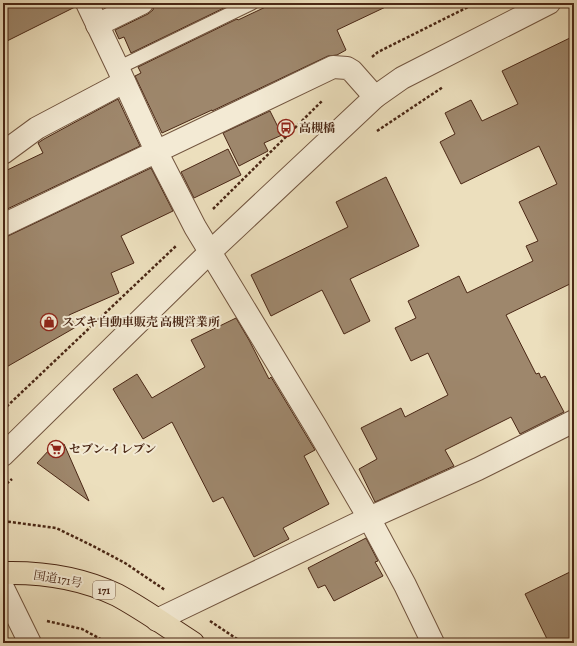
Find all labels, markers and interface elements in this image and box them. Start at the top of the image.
bus stop icon: 高槻橋 [276,118,296,138]
place label: 高槻橋 [299,120,335,136]
shop icon: スズキ自動車販売 高槻営業所 [39,312,59,332]
place label: スズキ自動車販売 高槻営業所 [62,314,220,330]
supermarket icon: セブン-イレブン [46,439,66,459]
place label: セブン-イレブン [69,441,156,457]
street label: 国道171号 [32,567,84,591]
road number: 171 [93,581,115,599]

